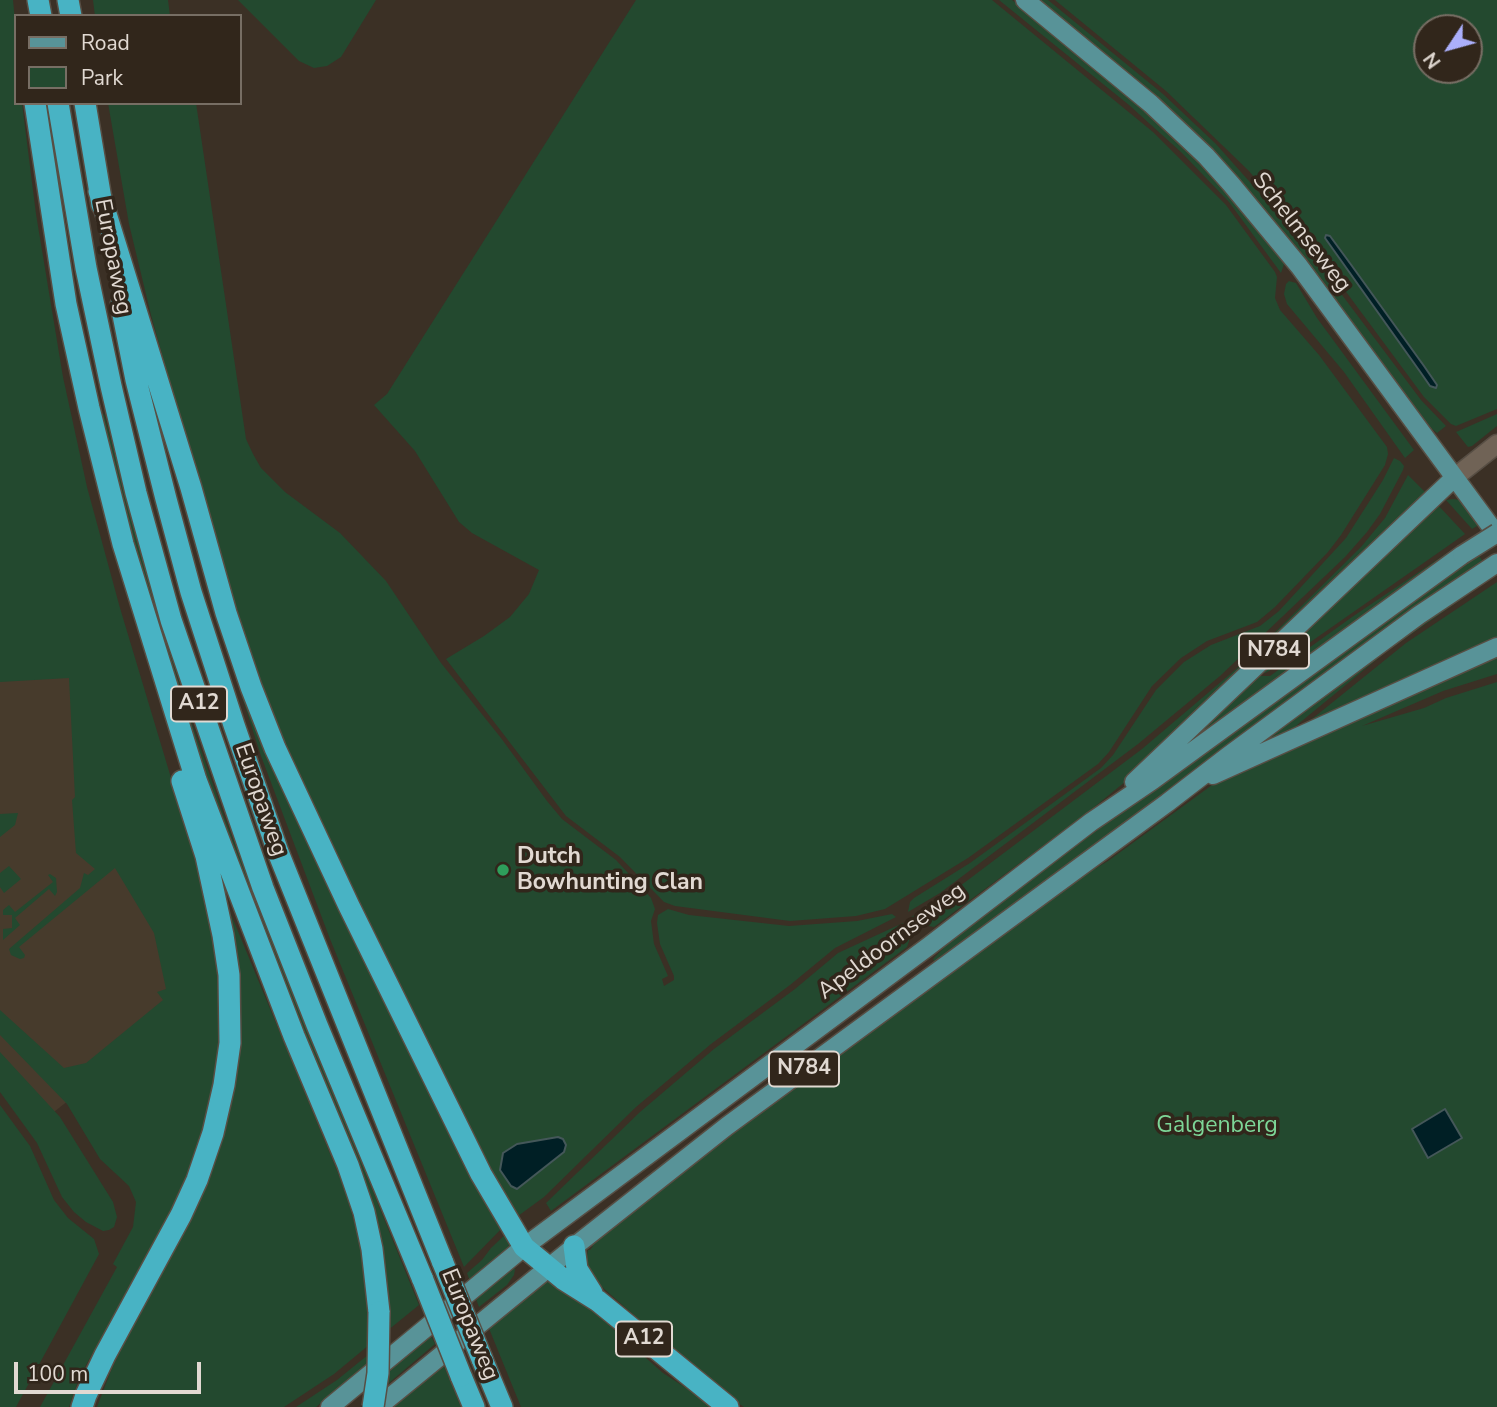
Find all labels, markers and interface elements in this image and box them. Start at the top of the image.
legend [14,14,242,105]
north arrow [1413,14,1483,84]
text: Road [81,29,130,57]
text: N [1418,47,1447,74]
text: Park [81,64,123,92]
street label: Schelmseweg [1246,168,1356,298]
street label: Europaweg [87,197,137,317]
road number: N784 [1239,634,1309,668]
road number: A12 [171,686,227,722]
street label: Europaweg [228,740,292,860]
place label: Dutch Bowhunting Clan [517,843,703,897]
marker: Dutch Bowhunting Clan [495,862,511,878]
street label: Apeldoornseweg [813,878,971,1006]
road number: N784 [769,1052,839,1086]
park label: Galgenberg [1156,1112,1278,1140]
street label: Europaweg [434,1265,504,1385]
road number: A12 [616,1322,672,1356]
scale bar [18,1348,205,1392]
text: 100 m [27,1360,88,1388]

